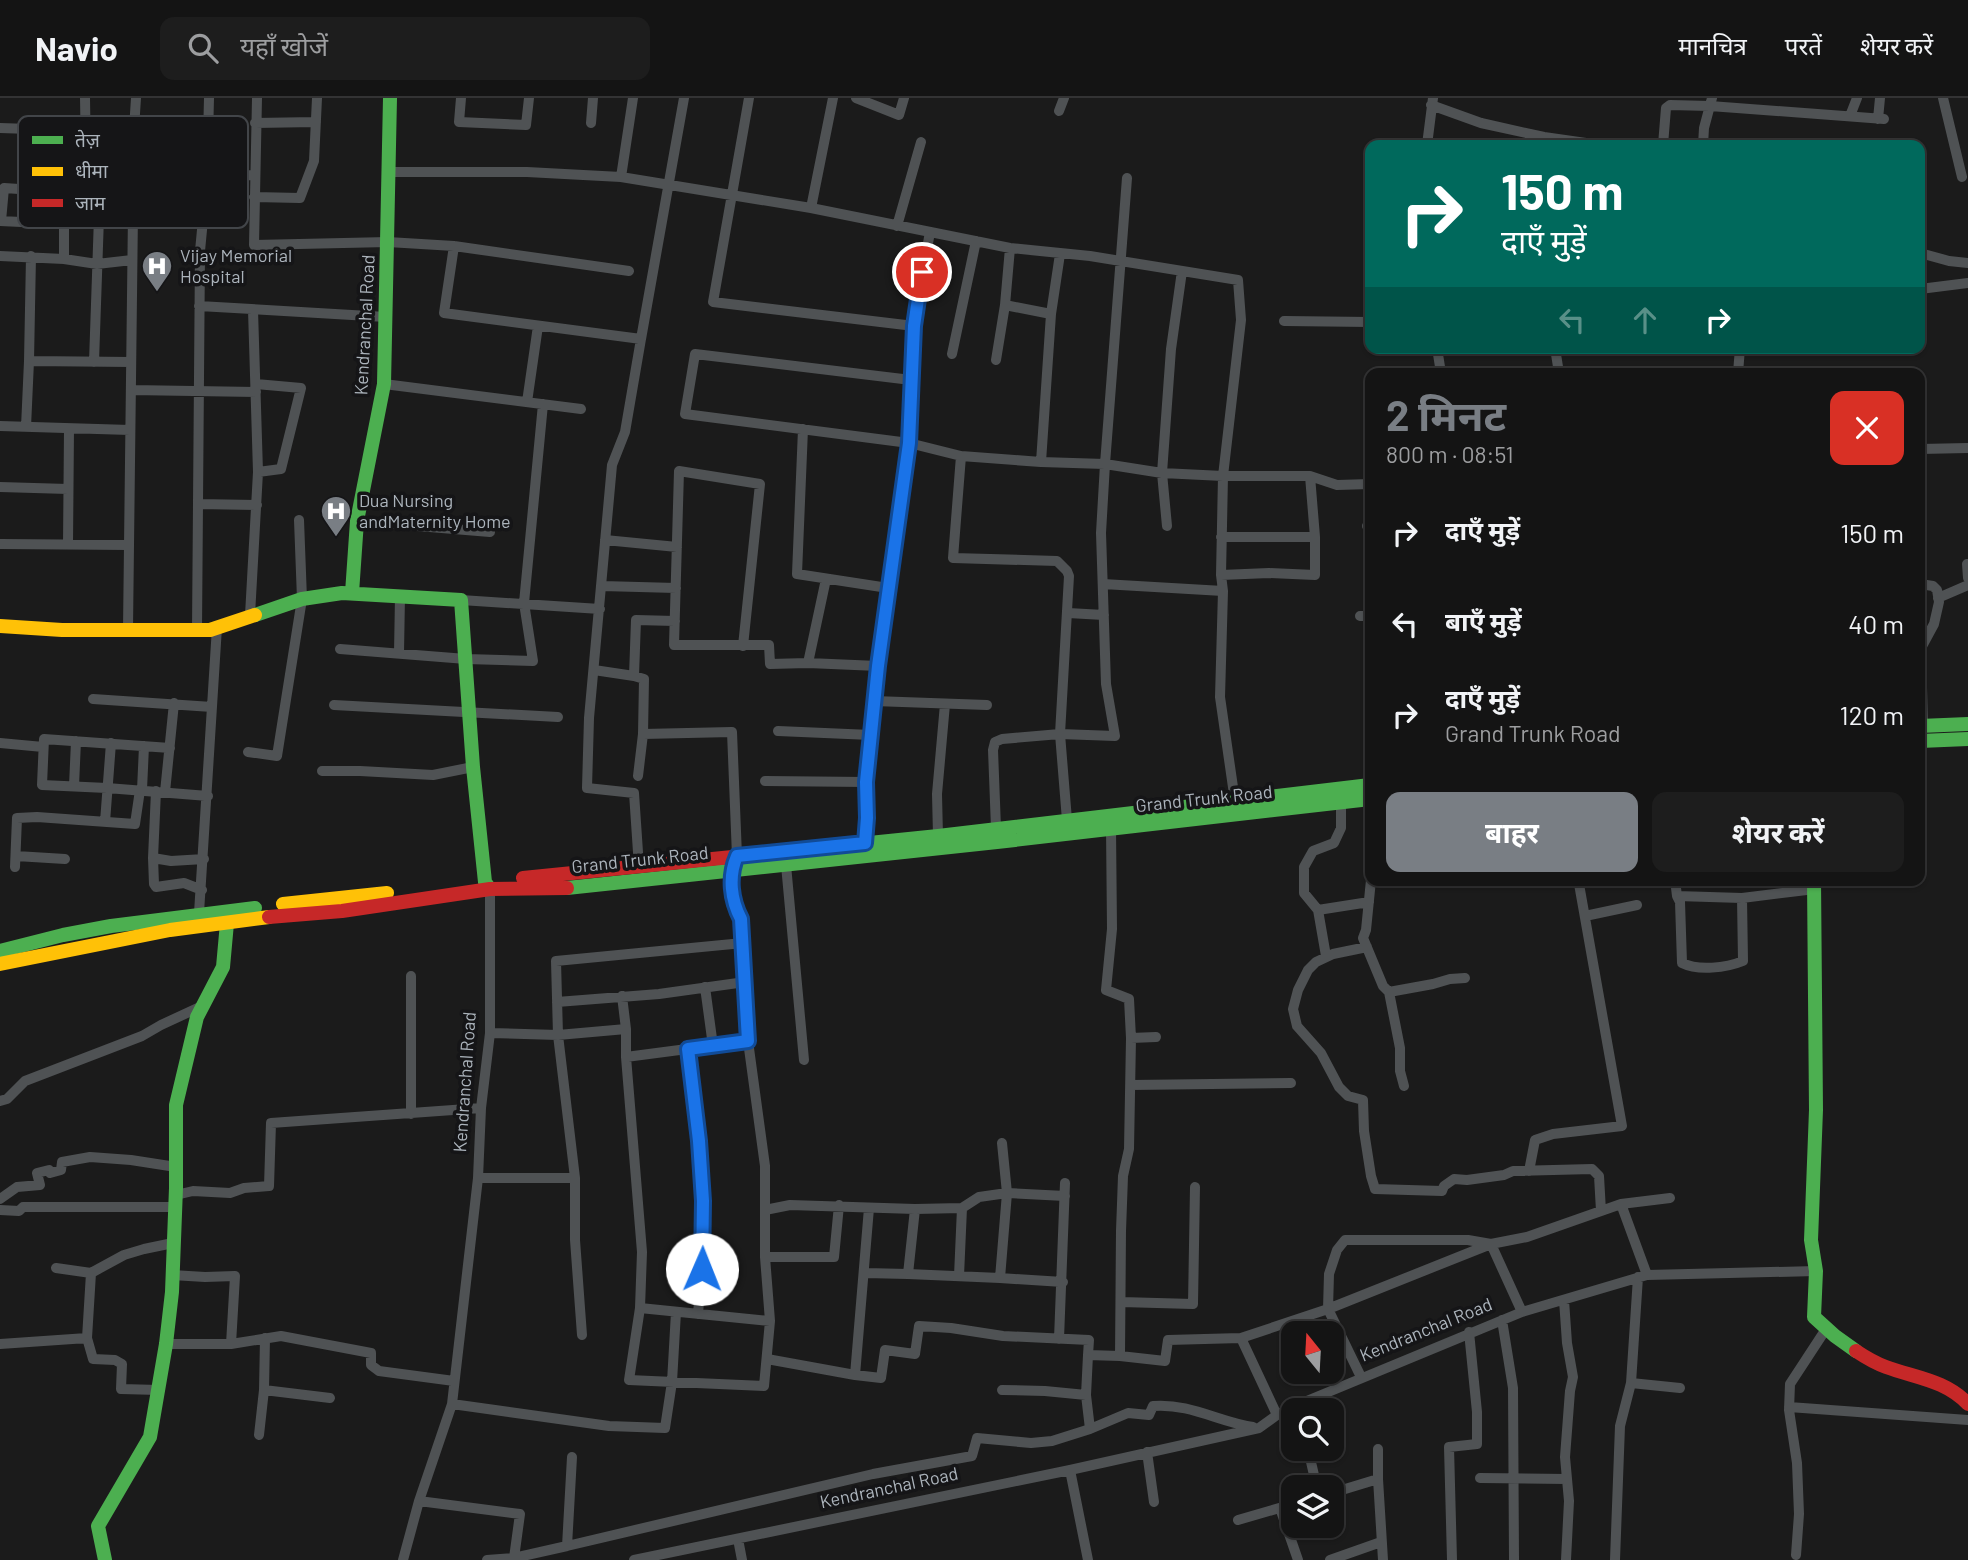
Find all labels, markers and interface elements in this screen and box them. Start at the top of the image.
search box [160,17,650,80]
text: Navio [35,28,118,68]
icon: search [184,29,222,67]
text: यहाँ खोजें [240,30,328,61]
text: मानचित्र [1678,31,1747,60]
text: परतें [1785,31,1822,60]
text: शेयर करें [1860,31,1933,60]
legend [18,116,248,228]
text: तेज़ [75,128,101,151]
text: धीमा [75,159,109,182]
text: 150 m [1501,161,1623,220]
icon: right [1386,168,1477,259]
text: जाम [75,191,106,214]
text: दाएँ मुड़ें [1501,221,1587,259]
pin [892,242,952,302]
place label: Vijay Memorial Hospital [180,244,292,287]
hospital icon: Vijay Memorial Hospital [140,249,174,293]
icon: arrive [903,253,941,291]
street label: Kendranchal Road [349,254,379,396]
icon: left [1553,301,1591,339]
icon: ahead [1626,301,1664,339]
icon: right [1699,301,1737,339]
text: 2 मिनट [1386,389,1506,439]
button: close [1830,391,1904,465]
text: 800 m · 08:51 [1386,440,1514,468]
place label: Dua Nursing andMaternity Home [359,489,511,532]
hospital icon: Dua Nursing andMaternity Home [319,494,353,538]
icon: right [1386,514,1424,552]
text: दाएँ मुड़ें [1445,514,1520,545]
text: 150 m [1840,517,1904,548]
icon: left [1386,605,1424,643]
text: बाएँ मुड़ें [1445,605,1522,636]
text: 40 m [1848,608,1904,639]
text: दाएँ मुड़ें [1445,682,1520,713]
icon: right [1386,696,1424,734]
text: 120 m [1840,699,1904,730]
text: Grand Trunk Road [1445,719,1621,747]
street label: Grand Trunk Road [1134,780,1273,816]
button: बाहर [1386,792,1638,872]
button: शेयर करें [1652,792,1904,872]
street label: Grand Trunk Road [570,841,709,877]
street label: Kendranchal Road [448,1011,480,1153]
position arrow [665,1232,739,1306]
street label: Kendranchal Road [1356,1292,1495,1366]
north arrow [1281,1321,1344,1384]
map controls [1281,1321,1344,1538]
button: search [1281,1398,1344,1461]
street label: Kendranchal Road [818,1462,960,1512]
button: layers [1281,1475,1344,1538]

